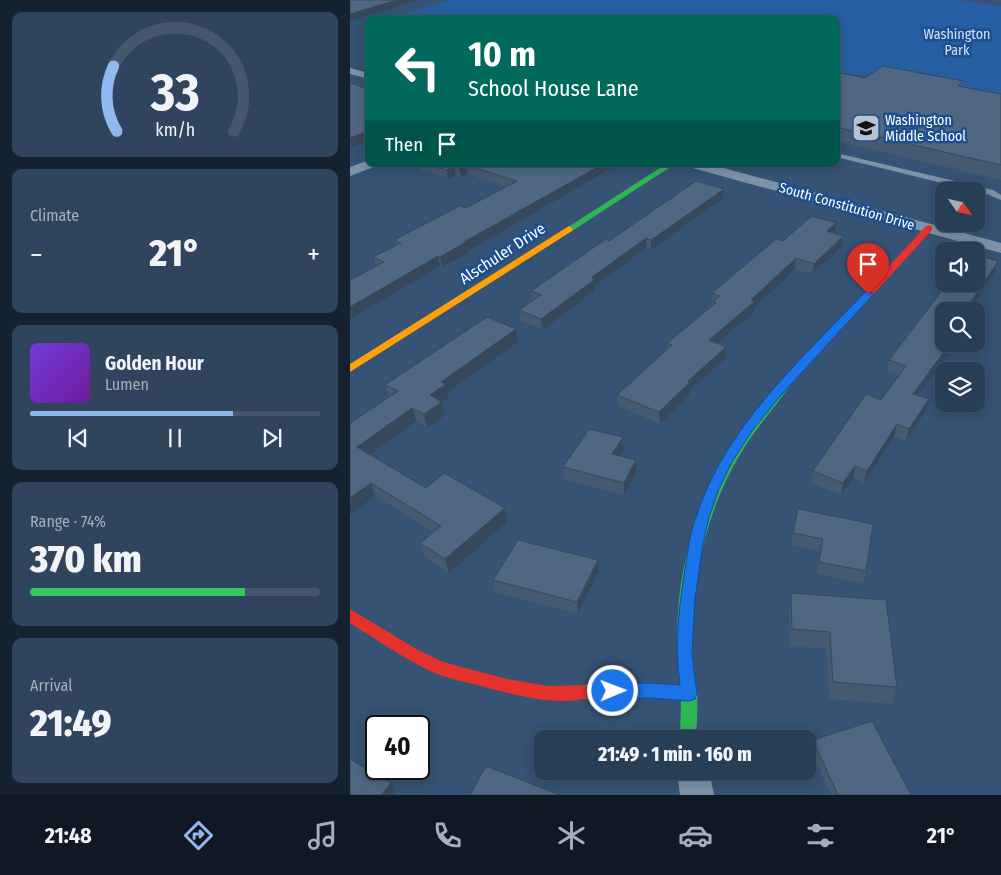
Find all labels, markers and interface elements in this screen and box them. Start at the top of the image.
park label: Washington Park [924,26,990,59]
text: 10 m [468,33,536,75]
icon: left [385,35,450,100]
text: 33 [149,61,200,124]
text: School House Lane [468,75,639,102]
place label: Washington Middle School [885,112,966,145]
school or university icon: Washington Middle School [851,113,881,143]
text: km/h [155,119,195,141]
icon: arrive [433,130,461,158]
text: Then [385,133,423,156]
street label: South Constitution Drive [777,179,917,234]
north arrow [935,182,985,232]
map controls [935,182,985,412]
text: Climate [30,206,79,225]
street label: Alschuler Drive [456,219,549,288]
text: 21° [149,230,201,276]
text: − [30,238,43,271]
text: + [307,238,320,271]
button: sound [935,242,985,292]
pin [847,243,889,294]
icon: arrive [854,250,882,278]
button: search [935,302,985,352]
text: Golden Hour [105,352,204,375]
button: layers [935,362,985,412]
text: Lumen [105,375,149,394]
icon: previous [64,424,92,452]
icon: pause [161,424,189,452]
icon: next [258,424,286,452]
text: Range · 74% [30,512,106,531]
text: 370 km [30,536,142,582]
position arrow [586,664,638,716]
text: Arrival [30,676,72,695]
text: 21:49 [30,700,112,746]
speed limit sign: 40 [365,715,430,780]
text: 21:49 · 1 min · 160 m [598,743,752,766]
icon: directions [181,818,216,853]
icon: music [305,818,340,853]
icon: phone [430,818,465,853]
icon: climate [554,818,589,853]
icon: car [678,818,713,853]
icon: filters [803,818,838,853]
text: 21:48 [45,822,92,849]
text: 21° [927,822,956,849]

